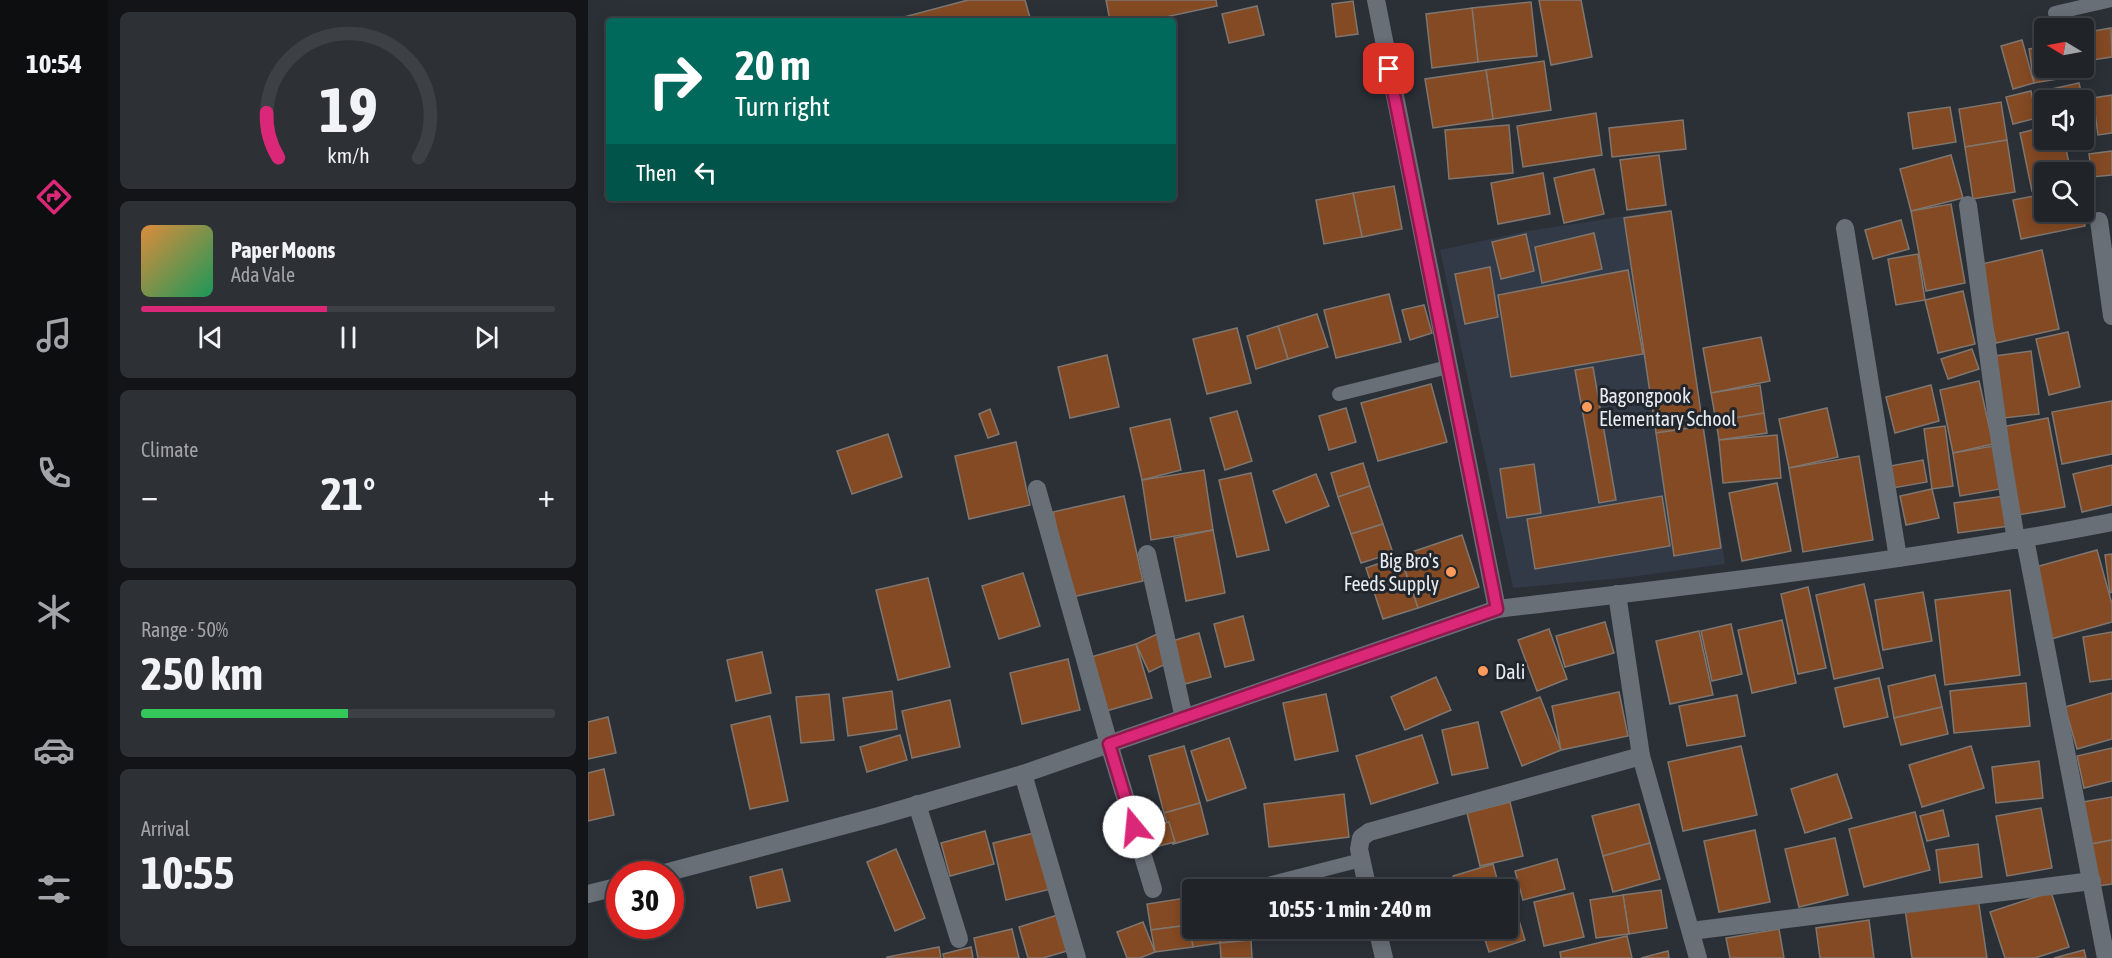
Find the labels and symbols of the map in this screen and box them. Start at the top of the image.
north arrow [2034,18,2094,78]
pin [1363,43,1414,94]
place label: Bagongpook Elementary School [1599,384,1737,430]
marker: Bagongpook Elementary School [1580,400,1594,414]
place label: Big Bro's Feeds Supply [1344,549,1439,595]
marker: Big Bro's Feeds Supply [1444,565,1458,579]
place label: Dali [1495,660,1525,683]
marker: Dali [1476,664,1490,678]
position arrow [1102,795,1166,859]
speed limit sign: 30 [606,861,684,939]

